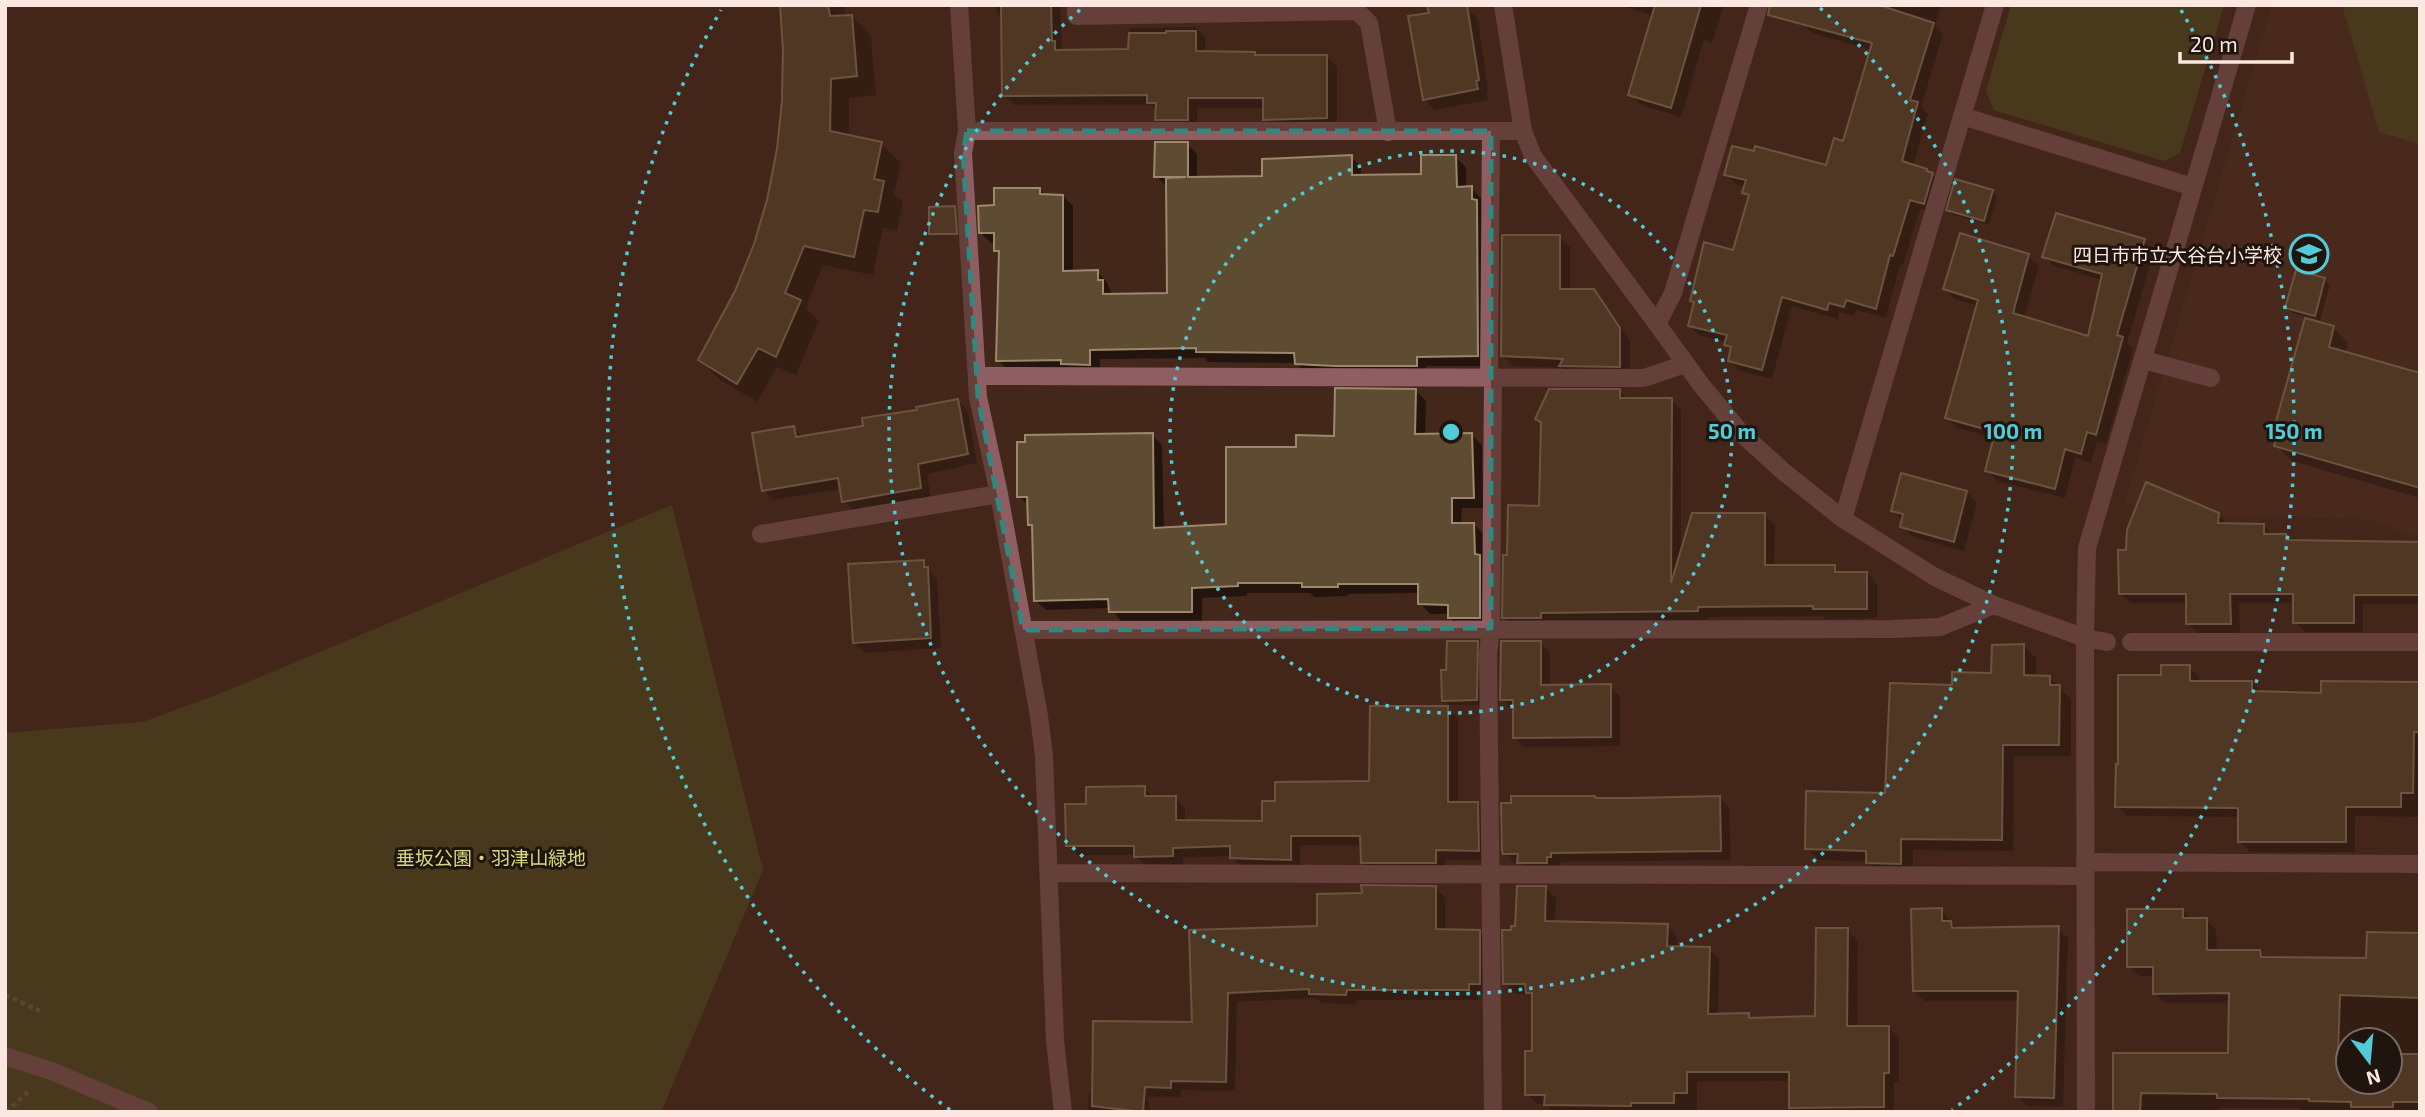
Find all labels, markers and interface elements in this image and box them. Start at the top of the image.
scale bar [2180,21,2292,65]
text: 20 m [2190,31,2238,56]
school or university icon: 四日市市立大谷台小学校 [2288,233,2330,275]
place label: 四日市市立大谷台小学校 [2073,243,2282,266]
text: 50 m [1708,418,1756,443]
text: 100 m [1984,418,2042,443]
text: 150 m [2266,418,2322,443]
centre of rings [1439,420,1463,444]
park label: 垂坂公園・羽津山緑地 [396,846,586,869]
north arrow [2334,1026,2404,1096]
text: N [2364,1065,2384,1091]

